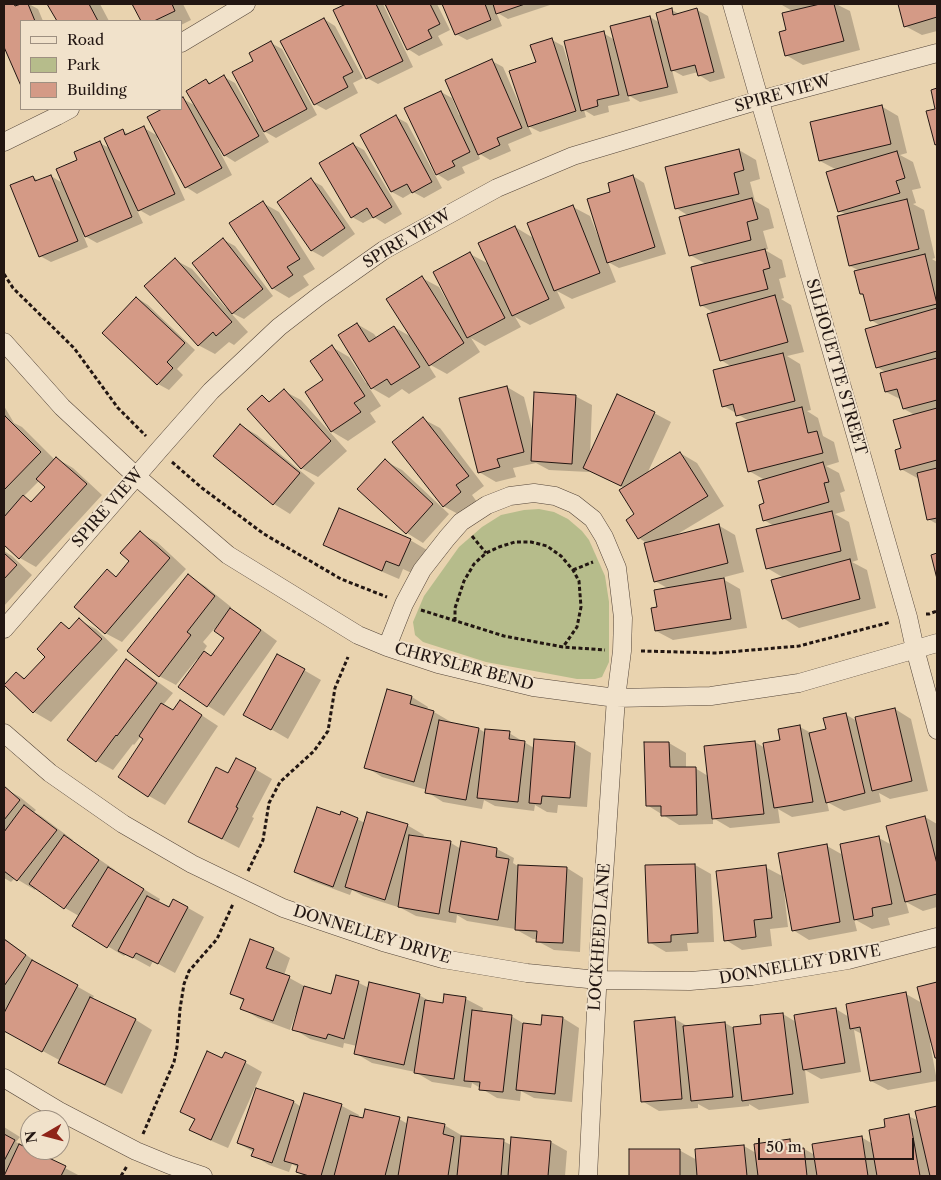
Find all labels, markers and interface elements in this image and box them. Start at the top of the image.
legend [20,20,182,110]
text: Road [67,30,104,49]
text: Park [67,55,100,74]
street label: SPIRE VIEW [733,71,833,117]
text: Building [67,80,127,99]
street label: SPIRE VIEW [360,205,454,273]
street label: SILHOUETTE STREET [802,277,870,457]
street label: SPIRE VIEW [68,464,148,552]
street label: CHRYSLER BEND [392,639,536,695]
street label: LOCKHEED LANE [585,862,615,1012]
street label: DONNELLEY DRIVE [291,902,453,968]
street label: DONNELLEY DRIVE [717,941,883,989]
north arrow [20,1110,70,1160]
scale bar [761,1128,917,1160]
text: N [21,1130,41,1144]
text: 50 m [766,1137,802,1156]

